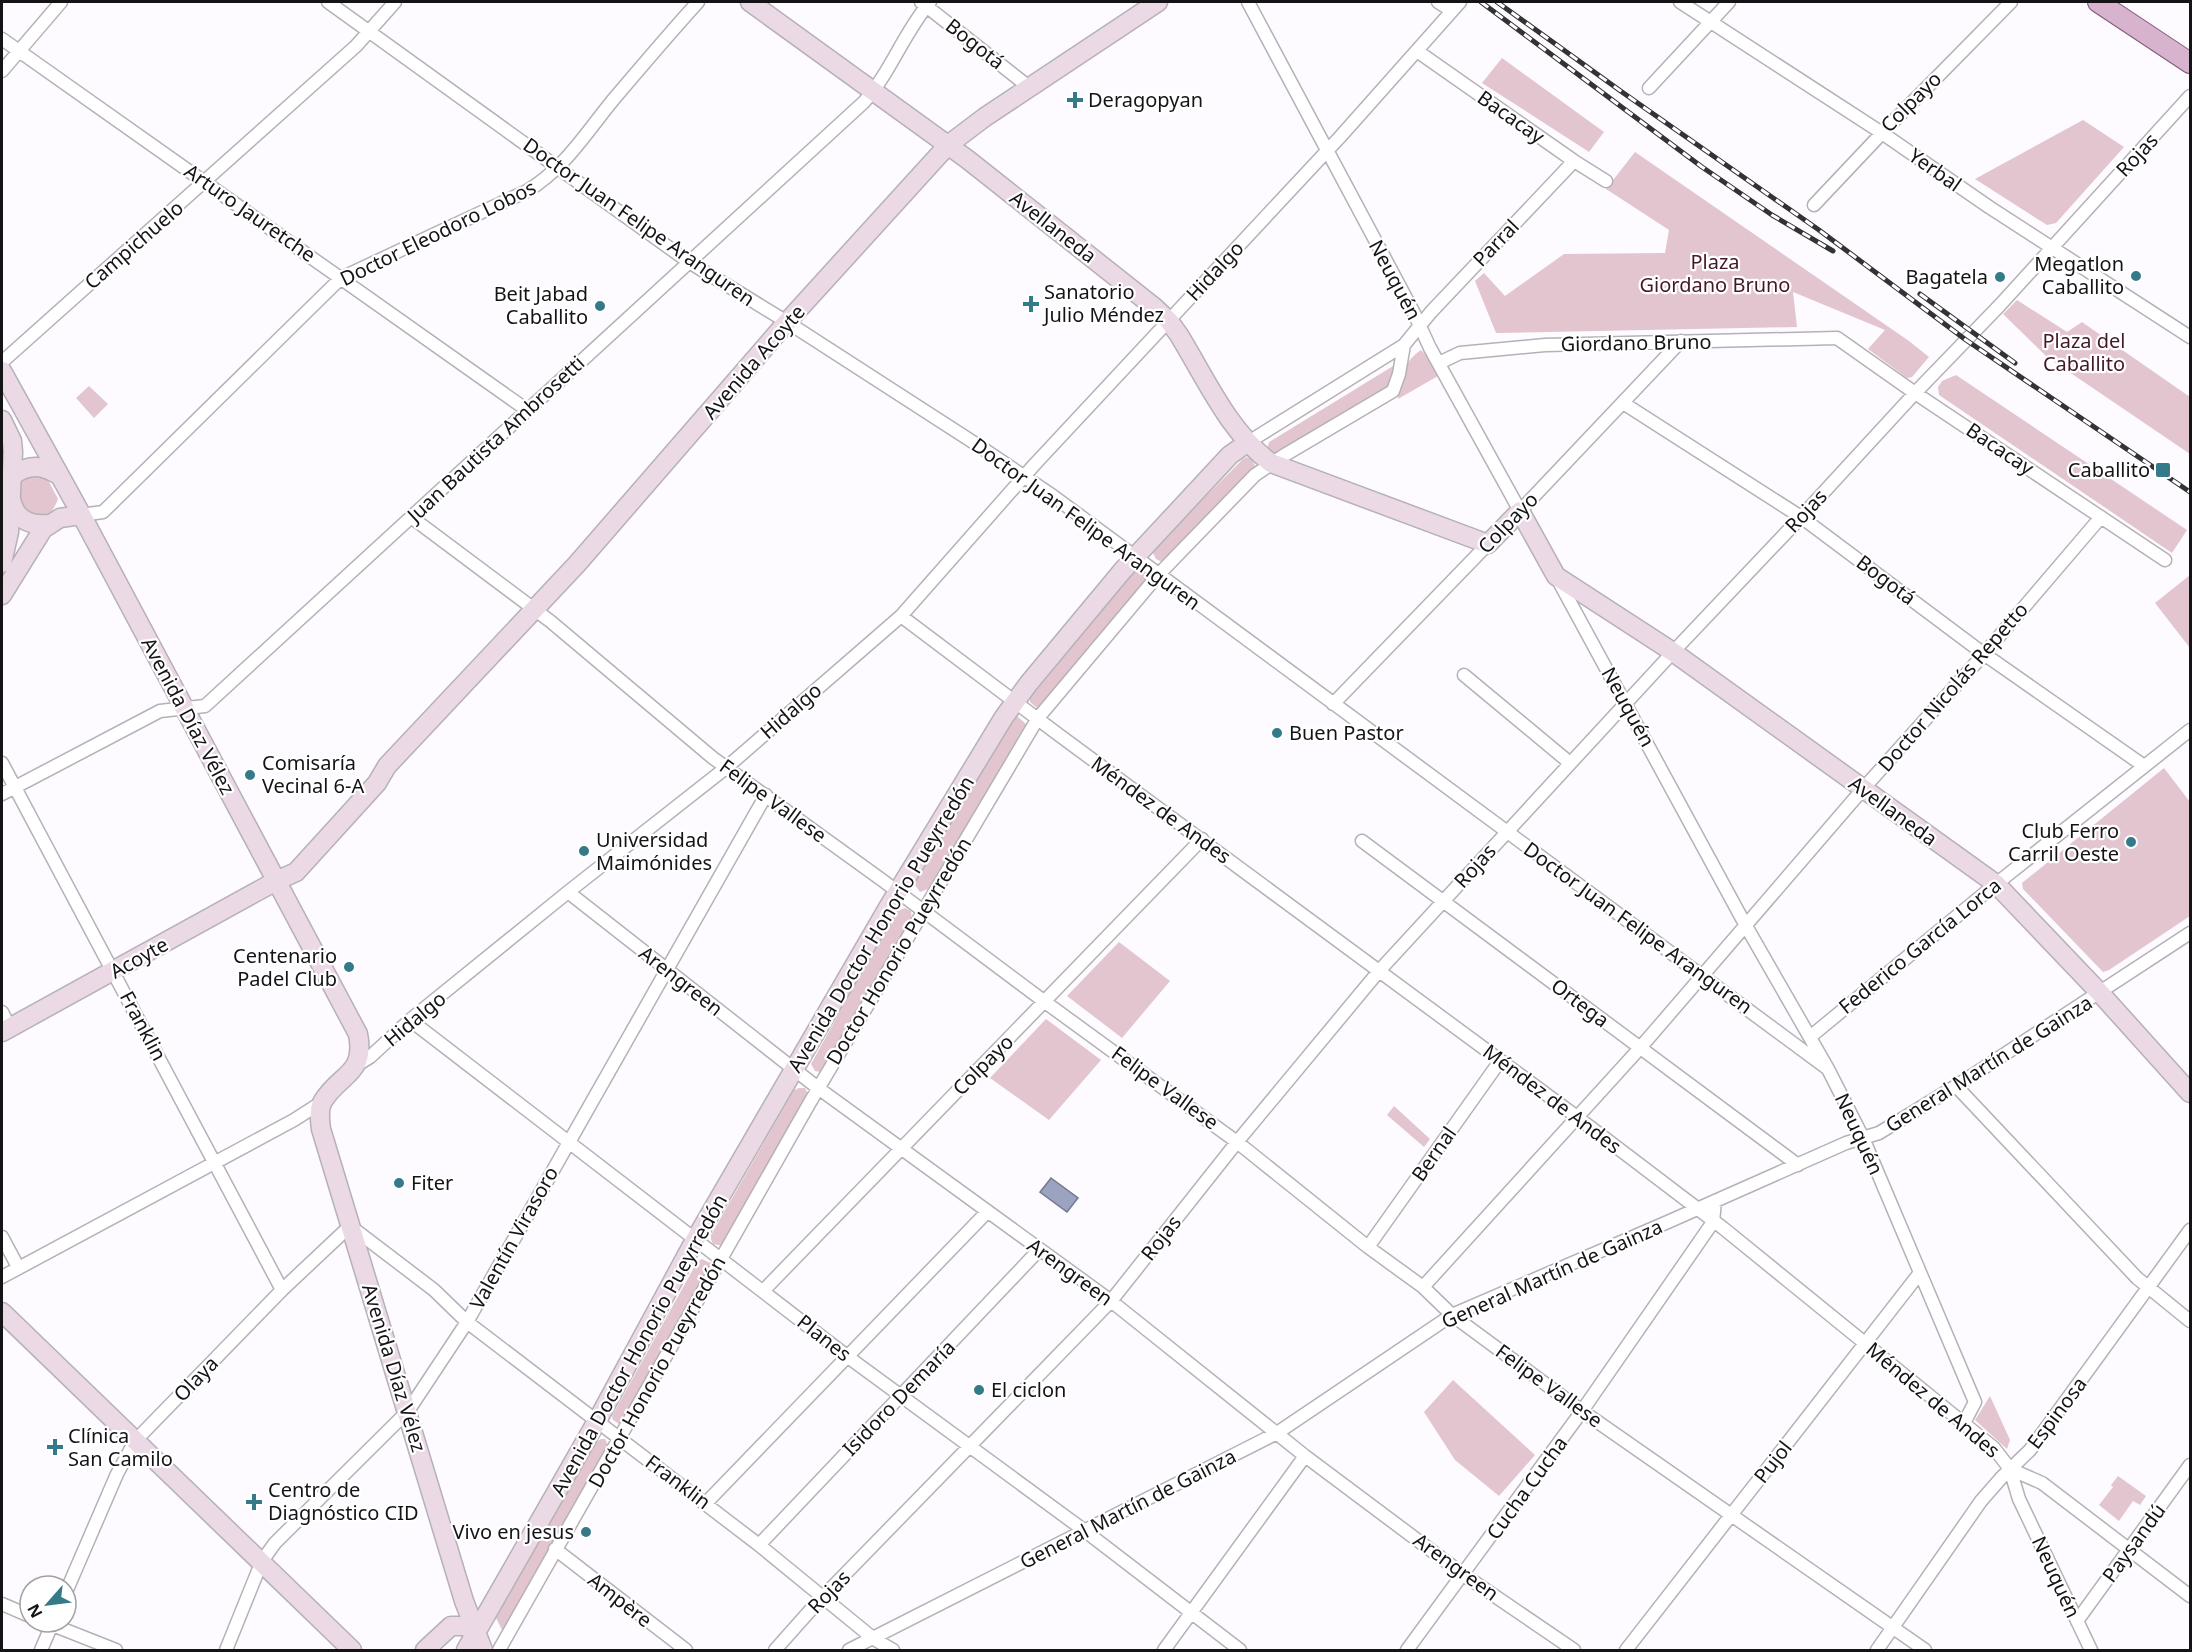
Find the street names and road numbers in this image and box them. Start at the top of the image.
street label: Bogotá [940,12,1010,75]
street label: Colpayo [1874,65,1947,138]
street label: Bacacay [1472,84,1551,150]
street label: Rojas [2110,127,2164,182]
street label: Doctor Juan Felipe Aranguren [518,131,760,312]
street label: Yerbal [1904,142,1967,197]
street label: Arturo Jauretche [179,157,321,268]
street label: Doctor Eleodoro Lobos [335,173,540,292]
street label: Avellaneda [1004,184,1102,269]
street label: Campichuelo [78,194,189,295]
street label: Parral [1467,213,1525,272]
street label: Hidalgo [1180,235,1249,307]
street label: Neuquén [1363,235,1428,325]
street label: Avenida Acoyte [696,299,811,425]
street label: Giordano Bruno [1560,328,1712,357]
street label: Juan Bautista Ambrosetti [400,349,590,529]
street label: Bacacay [1961,416,2040,481]
street label: Doctor Juan Felipe Aranguren [966,431,1206,616]
street label: Rojas [1779,483,1833,538]
street label: Colpayo [1472,486,1544,559]
street label: Bogotá [1851,548,1922,611]
street label: Doctor Nicolás Repetto [1872,596,2034,777]
street label: Avenida Díaz Vélez [136,632,241,799]
street label: Neuquén [1596,662,1661,751]
street label: Hidalgo [754,676,827,745]
street label: Méndez de Andes [1086,750,1237,870]
street label: Felipe Vallese [714,753,832,849]
street label: Avellaneda [1844,769,1943,852]
street label: Avenida Doctor Honorio Pueyrredón [783,772,979,1076]
street label: Doctor Honorio Pueyrredón [822,833,976,1069]
street label: Doctor Juan Felipe Aranguren [1518,835,1758,1020]
street label: Rojas [1448,838,1502,893]
street label: Federico García Lorca [1833,872,2007,1020]
street label: Acoyte [105,931,173,985]
street label: Arengreen [634,939,729,1022]
street label: Ortega [1546,972,1615,1033]
street label: Hidalgo [378,985,451,1052]
street label: Franklin [114,986,173,1065]
street label: General Martín de Gainza [1880,989,2097,1138]
street label: Colpayo [946,1028,1019,1101]
street label: Méndez de Andes [1478,1038,1627,1160]
street label: Felipe Vallese [1106,1040,1224,1136]
street label: Neuquén [1829,1089,1890,1179]
street label: Bernal [1405,1121,1462,1187]
street label: Valentín Virasoro [463,1161,564,1314]
street label: Avenida Doctor Honorio Pueyrredón [546,1190,732,1500]
street label: Rojas [1134,1209,1187,1266]
street label: General Martín de Gainza [1437,1213,1667,1335]
street label: Arengreen [1022,1231,1118,1312]
street label: Doctor Honorio Pueyrredón [583,1252,731,1492]
street label: Avenida Díaz Vélez [356,1280,433,1455]
street label: Planes [792,1308,857,1367]
street label: Isidoro Demaría [836,1334,961,1462]
street label: Méndez de Andes [1861,1336,2006,1464]
street label: Felipe Vallese [1490,1338,1608,1434]
street label: Olaya [167,1350,224,1407]
street label: Espinosa [2021,1371,2092,1454]
street label: Cucha Cucha [1480,1431,1573,1545]
street label: Pujol [1748,1435,1798,1488]
street label: General Martín de Gainza [1015,1442,1240,1575]
street label: Franklin [640,1448,716,1515]
street label: Paysandú [2096,1498,2171,1588]
street label: Arengreen [1408,1526,1504,1607]
street label: Neuquén [2026,1532,2087,1622]
street label: Rojas [801,1564,856,1619]
street label: Ampère [583,1566,658,1633]

